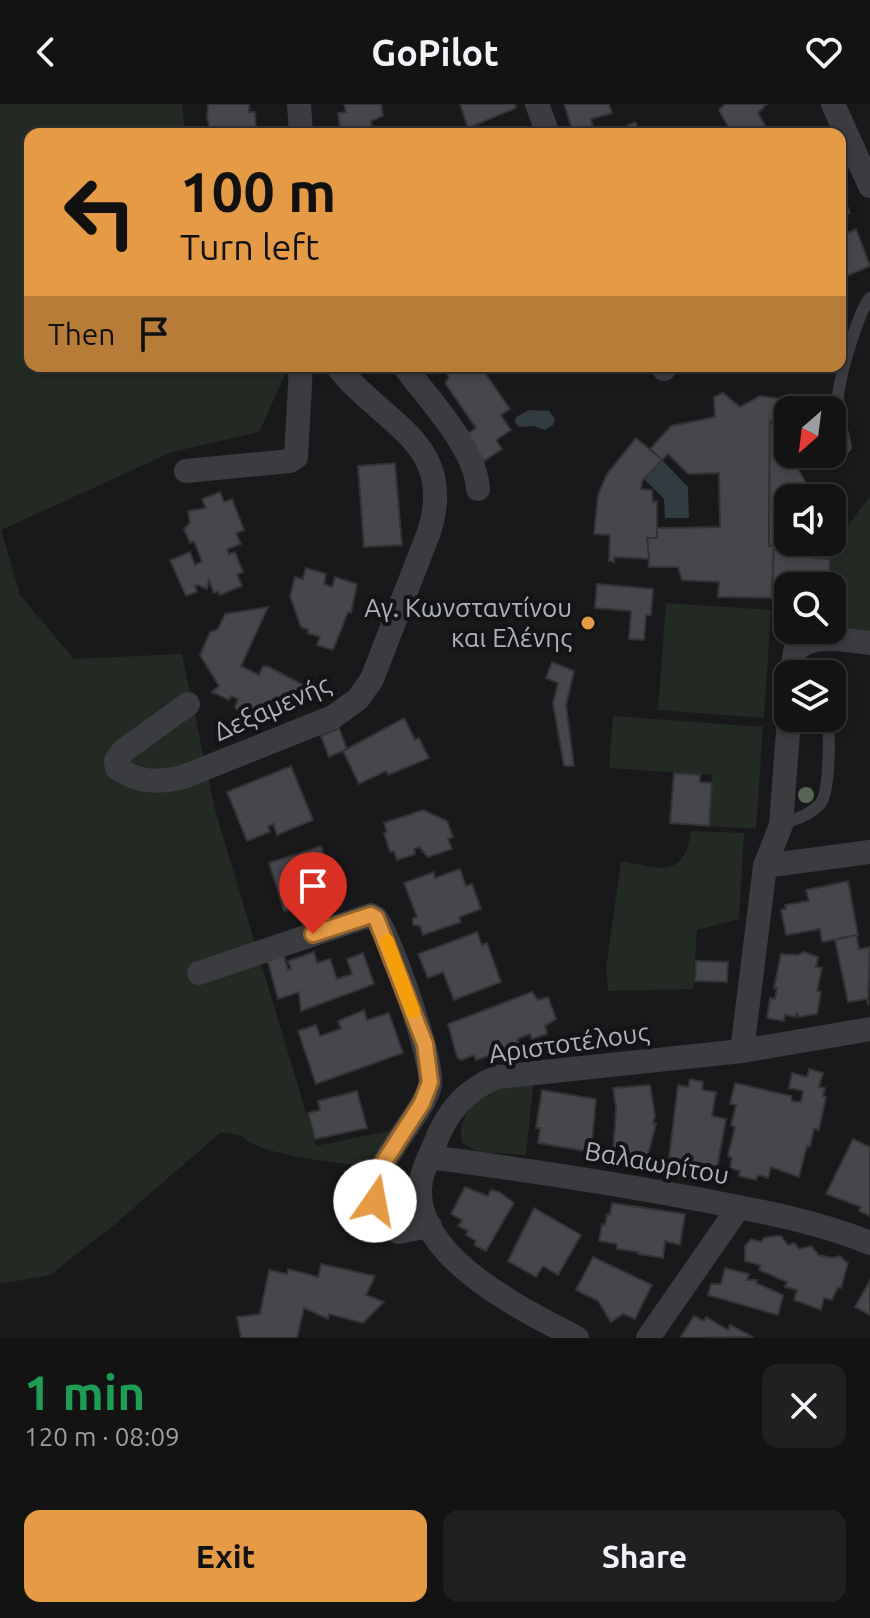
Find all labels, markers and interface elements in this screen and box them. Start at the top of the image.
icon: back [24,30,68,74]
icon: heart [802,30,846,74]
text: GoPilot [371,32,499,73]
icon: left [48,160,152,264]
text: 100 m [180,160,336,223]
text: Turn left [180,226,319,267]
icon: arrive [132,312,176,356]
text: Then [48,317,116,351]
north arrow [774,396,846,468]
map controls [774,396,846,732]
button: sound [774,484,846,556]
button: search [774,572,846,644]
place label: Αγ. Κωνσταντίνου και Ελένης [364,593,572,653]
marker: Αγ. Κωνσταντίνου και Ελένης [579,614,597,632]
button: layers [774,660,846,732]
street label: Δεξαμενής [209,669,335,747]
pin [279,852,347,934]
icon: arrive [291,864,335,908]
street label: Αριστοτέλους [487,1017,651,1069]
street label: Βαλαωρίτου [583,1136,732,1189]
position arrow [333,1159,417,1243]
button: close [762,1364,846,1448]
text: 1 min [24,1365,145,1419]
text: 120 m · 08:09 [24,1422,180,1451]
button: Exit [24,1510,427,1602]
button: Share [443,1510,846,1602]

